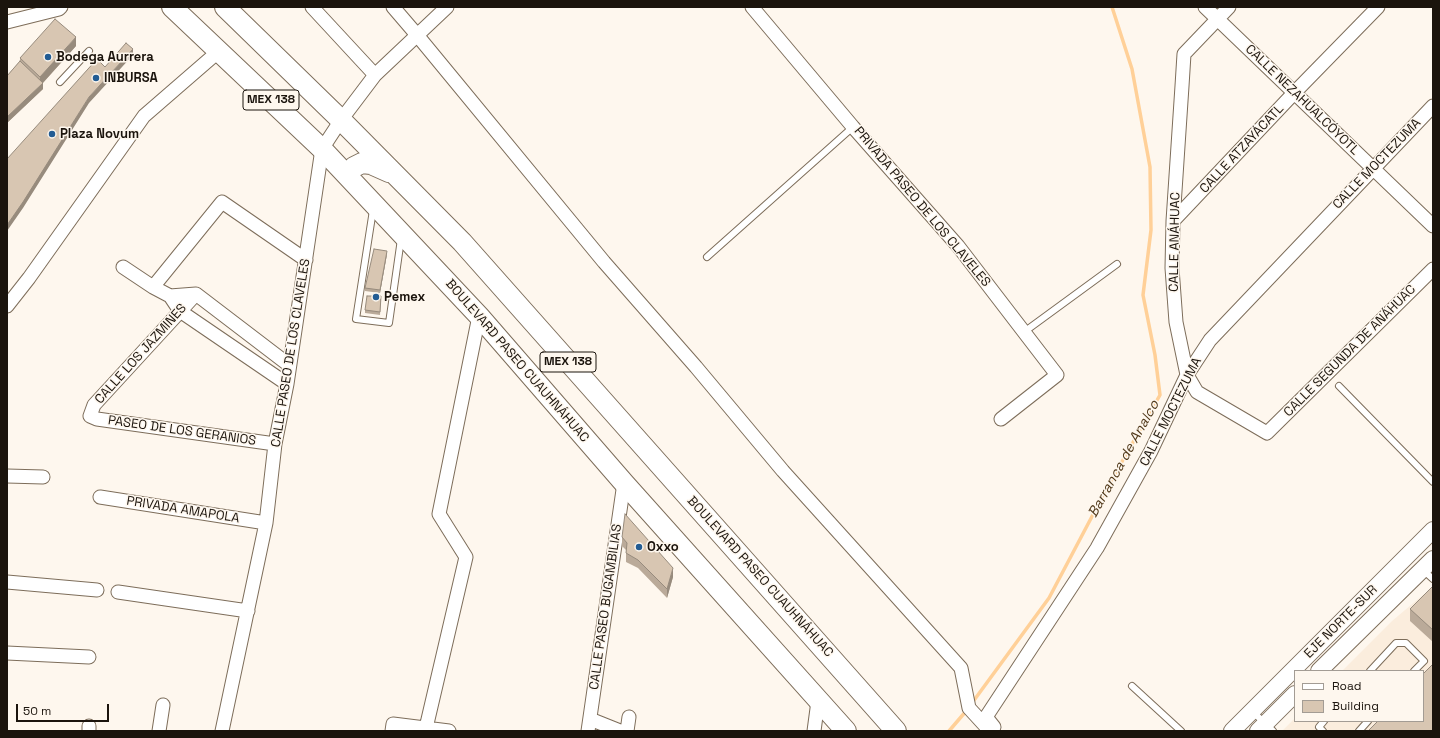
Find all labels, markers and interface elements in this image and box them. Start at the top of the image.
street label: CALLE NEZAHUALCÓYOTL [1242,41,1362,159]
place label: Bodega Aurrera [56,49,154,65]
marker: Bodega Aurrera [43,52,53,62]
place label: INBURSA [104,70,158,86]
marker: INBURSA [91,73,101,83]
road number: MEX 138 [243,90,299,110]
street label: CALLE ATZAYÁCATL [1197,101,1287,197]
street label: CALLE MOCTEZUMA [1330,115,1424,213]
street label: PRIVADA PASEO DE LOS CLAVELES [850,124,994,290]
place label: Plaza Novum [60,126,139,142]
marker: Plaza Novum [47,129,57,139]
street label: CALLE ANÁHUAC [1166,192,1184,292]
street label: CALLE PASEO DE LOS CLAVELES [268,258,314,448]
street label: BOULEVARD PASEO CUAUHNÁHUAC [442,276,592,446]
street label: CALLE SEGUNDA DE ANÁHUAC [1281,282,1419,420]
place label: Pemex [384,289,425,305]
marker: Pemex [371,292,381,302]
street label: CALLE LOS JAZMINES [92,301,190,407]
road number: MEX 138 [540,352,596,372]
street label: CALLE MOCTEZUMA [1137,355,1205,469]
water label: Barranca de Analco [1085,398,1163,520]
street label: PASEO DE LOS GERANIOS [107,413,257,449]
street label: PRIVADA AMAPOLA [125,493,241,527]
street label: BOULEVARD PASEO CUAUHNÁHUAC [684,493,836,661]
street label: CALLE PASEO BUGAMBILIAS [587,523,625,691]
place label: Oxxo [647,539,679,555]
marker: Oxxo [634,542,644,552]
street label: EJE NORTE-SUR [1301,582,1381,662]
legend [1294,670,1424,722]
text: Road [1332,678,1361,694]
scale bar [18,696,111,722]
text: Building [1332,698,1379,714]
text: 50 m [23,703,51,719]

